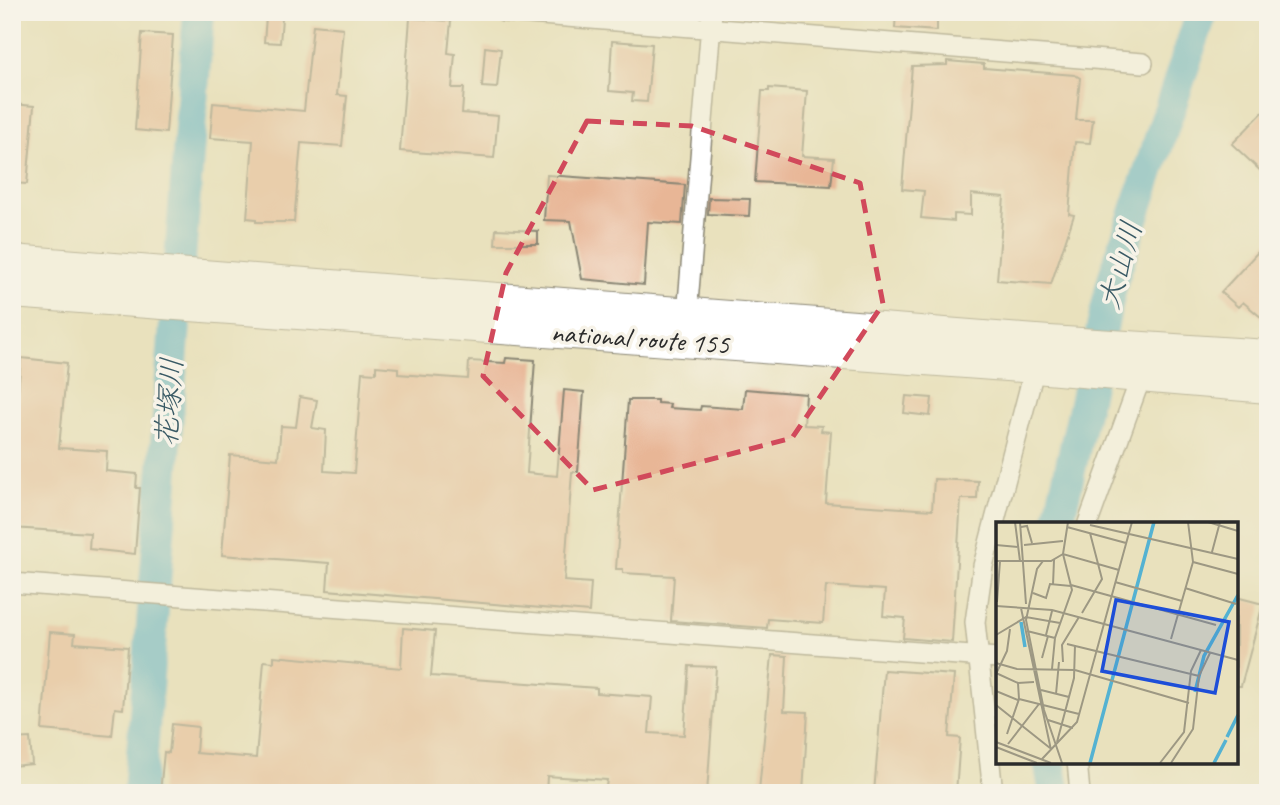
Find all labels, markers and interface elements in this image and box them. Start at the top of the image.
water label: 大山川 [1089,217,1151,313]
street label: national route 155 [550,314,732,362]
water label: 花塚川 [147,356,191,448]
inset map [996,522,1238,763]

